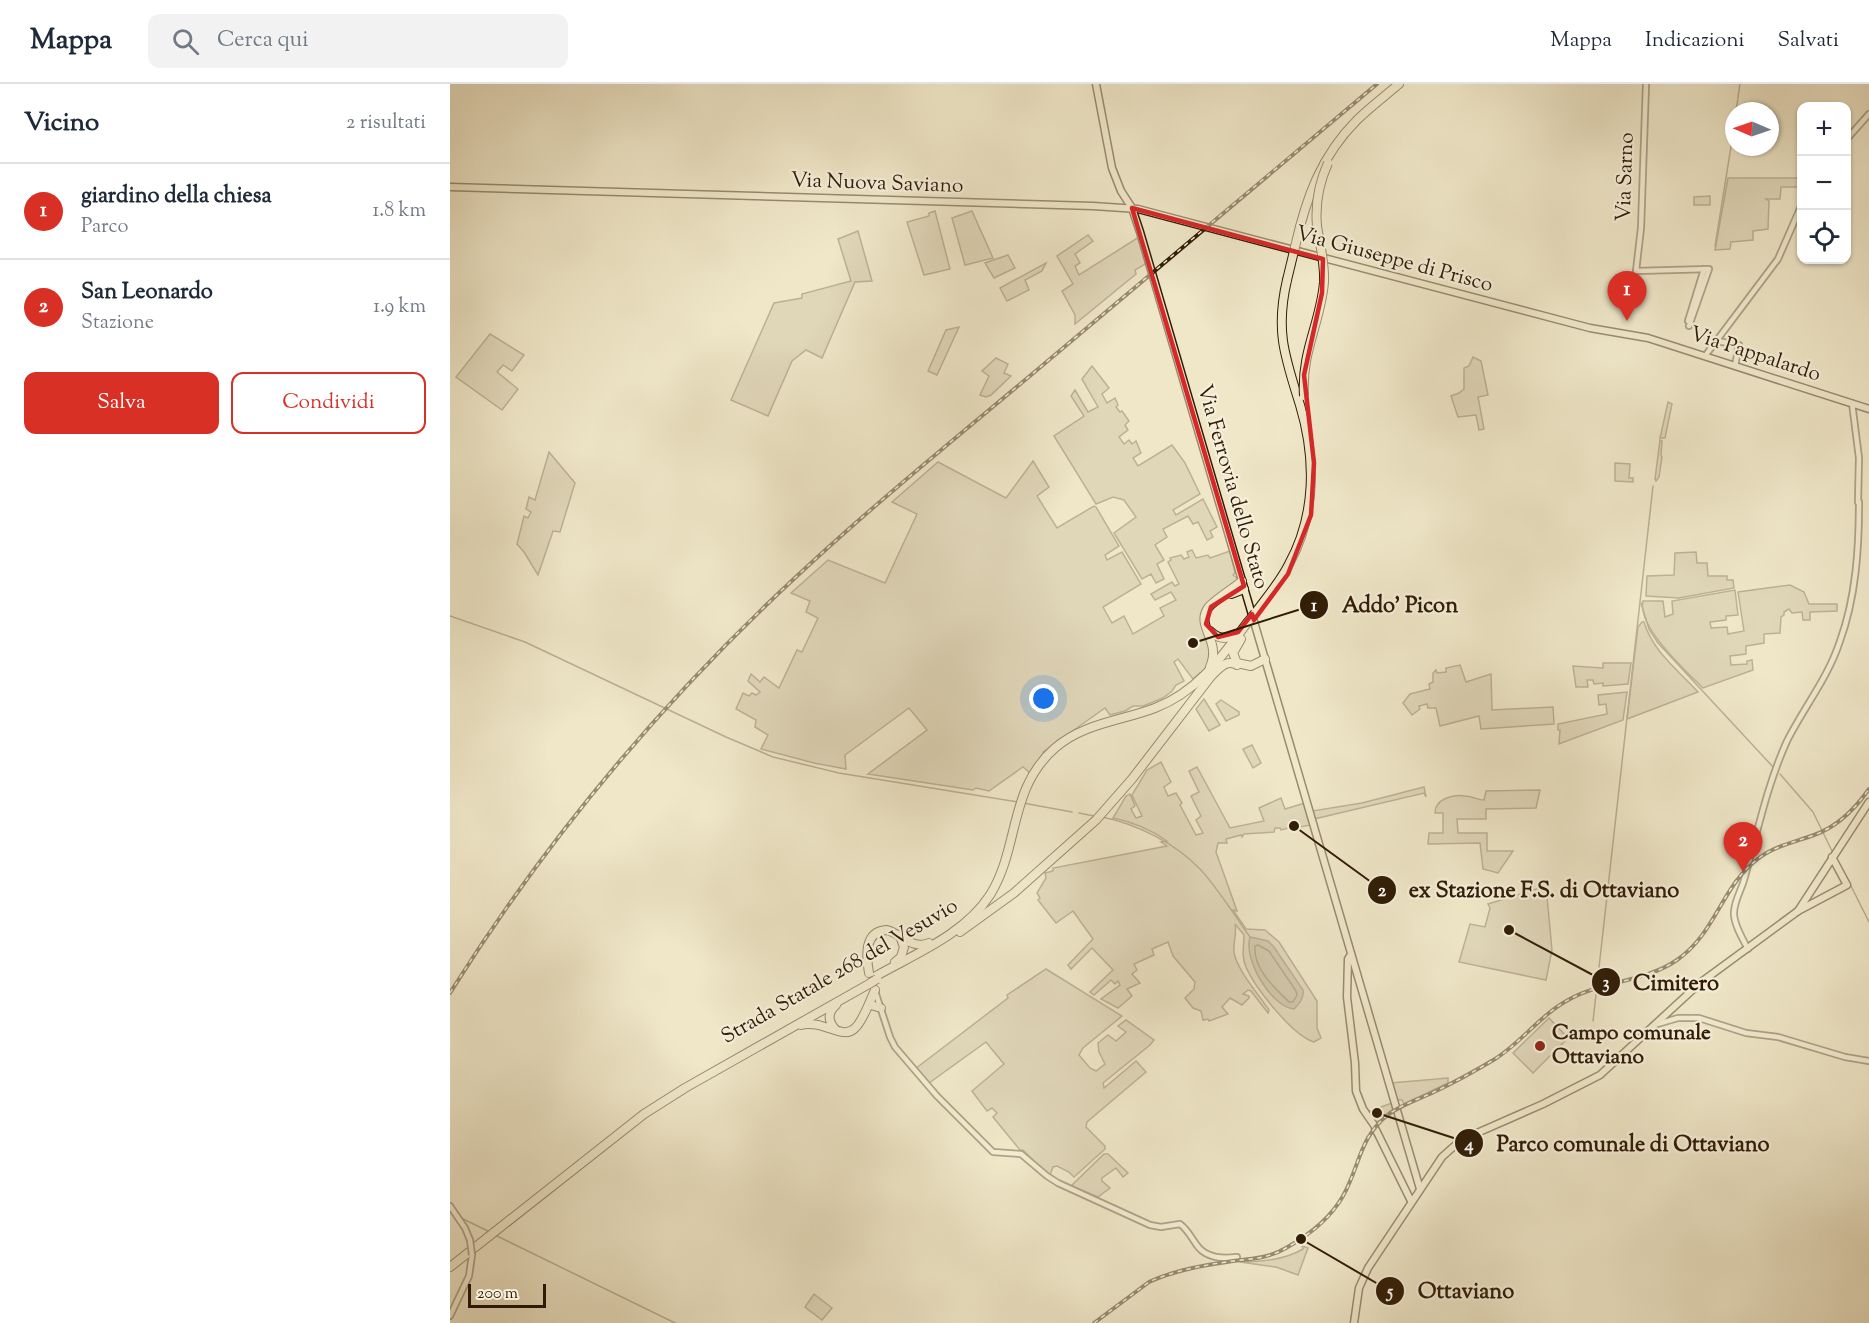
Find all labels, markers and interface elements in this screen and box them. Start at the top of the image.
search box [148,14,568,68]
text: Mappa [30,21,112,61]
icon: search [169,25,202,58]
text: Cerca qui [217,25,308,57]
text: Mappa [1550,26,1612,56]
text: Indicazioni [1645,26,1745,56]
text: Salvati [1778,26,1839,56]
north arrow [1725,102,1779,156]
map controls [1797,102,1851,264]
button: + [1797,102,1851,156]
text: Vicino [24,105,99,142]
text: 2 risultati [346,109,426,138]
street label: Via Sarno [1609,132,1643,222]
button: − [1797,156,1851,210]
street label: Via Nuova Saviano [790,166,964,202]
text: giardino della chiesa [81,181,272,213]
text: 1 [40,197,47,226]
text: 1.8 km [372,197,426,226]
button: locate [1797,210,1851,264]
text: Parco [81,213,128,242]
street label: Via Giuseppe di Prisco [1292,219,1496,301]
pin: 1 [1608,272,1646,321]
text: San Leonardo [81,277,213,309]
text: 2 [39,293,48,322]
text: 1.9 km [373,293,426,322]
text: Stazione [81,309,154,338]
street label: Via Pappalardo [1686,320,1824,390]
button: Salva [24,372,219,434]
button: Condividi [231,372,426,434]
street label: Via Ferrovia dello Stato [1188,381,1276,593]
callout: Addo' Picon [1299,585,1470,625]
text: Addo' Picon [1342,591,1458,623]
text: 1 [1311,594,1318,620]
your location [1029,684,1058,713]
pin: 2 [1724,822,1762,872]
callout: ex Stazione F.S. di Ottaviano [1367,870,1692,910]
text: ex Stazione F.S. di Ottaviano [1409,876,1679,908]
text: 2 [1378,879,1387,905]
street label: Strada Statale 268 del Vesuvio [716,892,964,1052]
callout: Cimitero [1591,962,1731,1002]
text: Cimitero [1633,969,1719,1001]
text: 3 [1602,971,1610,997]
place label: Campo comunale Ottaviano [1552,1019,1711,1073]
marker: Campo comunale Ottaviano [1533,1039,1547,1053]
callout: Parco comunale di Ottaviano [1454,1123,1781,1163]
text: Parco comunale di Ottaviano [1496,1130,1770,1162]
text: 4 [1463,1133,1474,1159]
callout: Ottaviano [1375,1271,1526,1311]
text: Ottaviano [1418,1277,1514,1309]
text: 5 [1385,1280,1394,1306]
scale bar [468,1281,546,1308]
text: 200 m [477,1283,518,1306]

